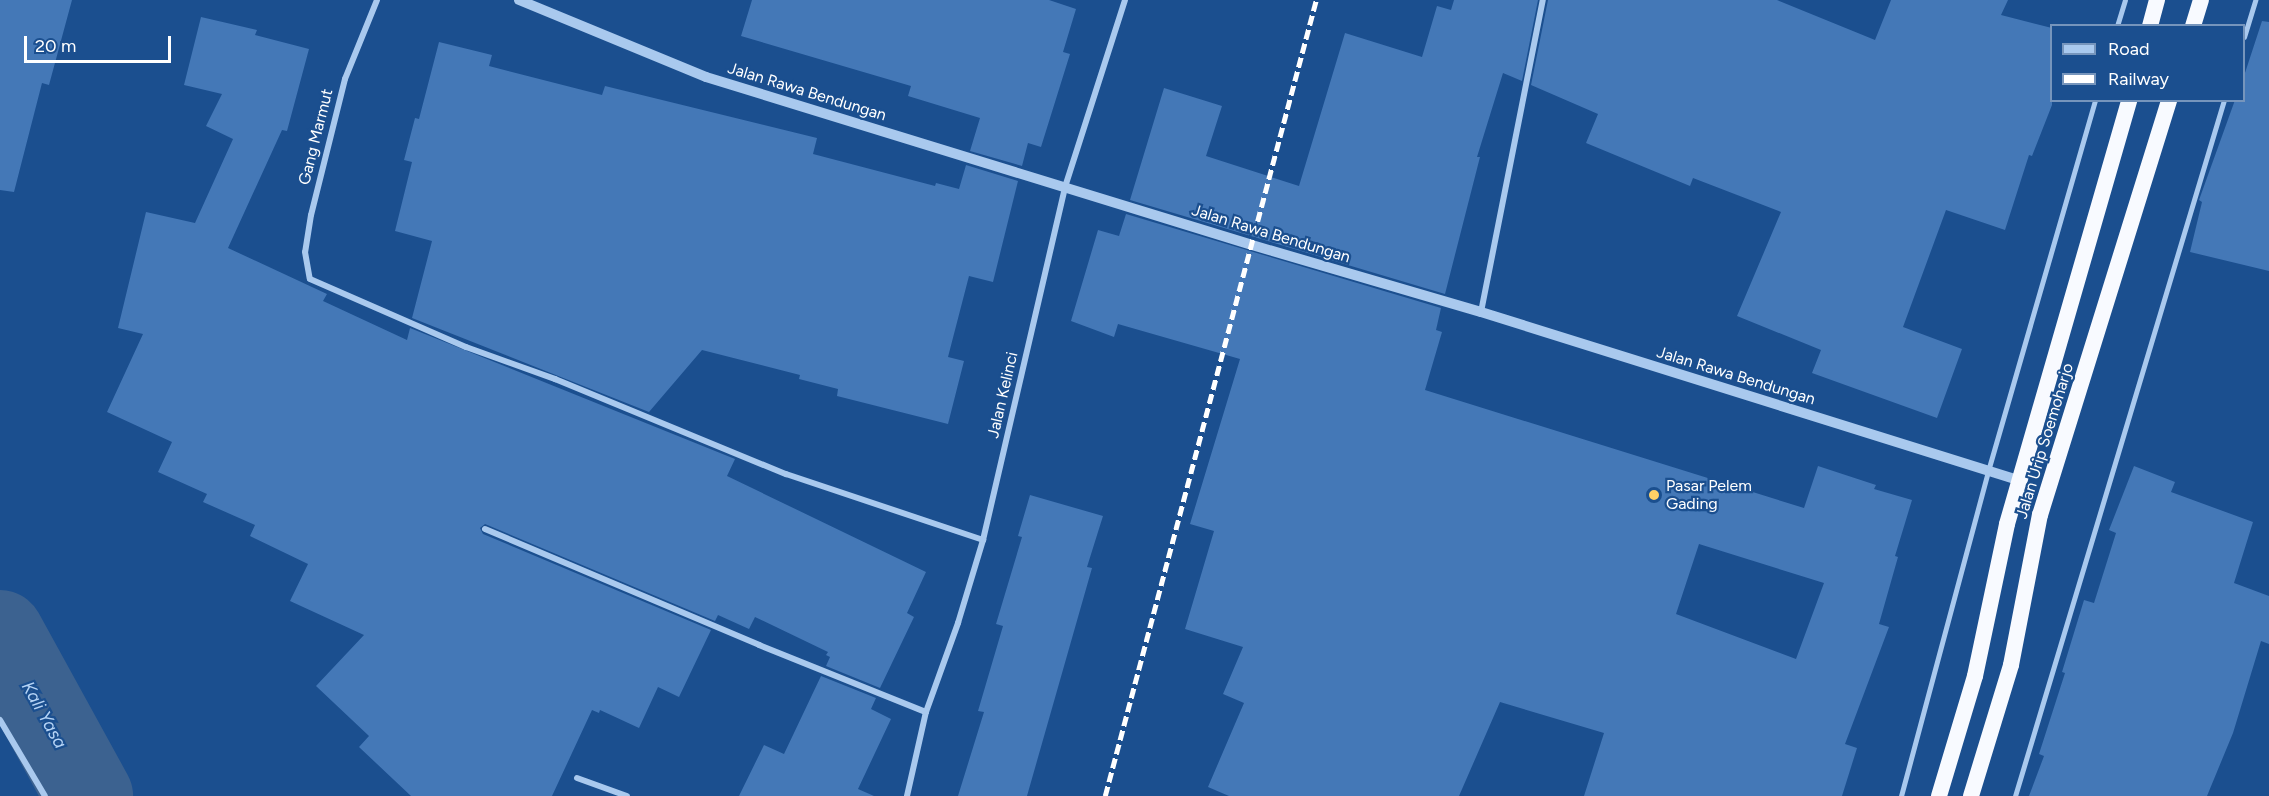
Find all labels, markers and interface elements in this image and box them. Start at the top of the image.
scale bar [27,24,174,62]
legend [2050,24,2245,102]
text: 20 m [35,35,76,57]
text: Road [2108,38,2149,60]
street label: Jalan Rawa Bendungan [725,59,889,125]
text: Railway [2108,68,2169,90]
street label: Gang Marmut [295,87,337,187]
street label: Jalan Rawa Bendungan [1189,201,1353,267]
street label: Jalan Rawa Bendungan [1654,343,1818,409]
street label: Jalan Kelinci [984,350,1022,440]
street label: Jalan Urip Soemoharjo [2012,361,2078,521]
place label: Pasar Pelem Gading [1666,476,1752,514]
marker: Pasar Pelem Gading [1647,488,1661,502]
water label: Kali Yasa [17,678,71,752]

